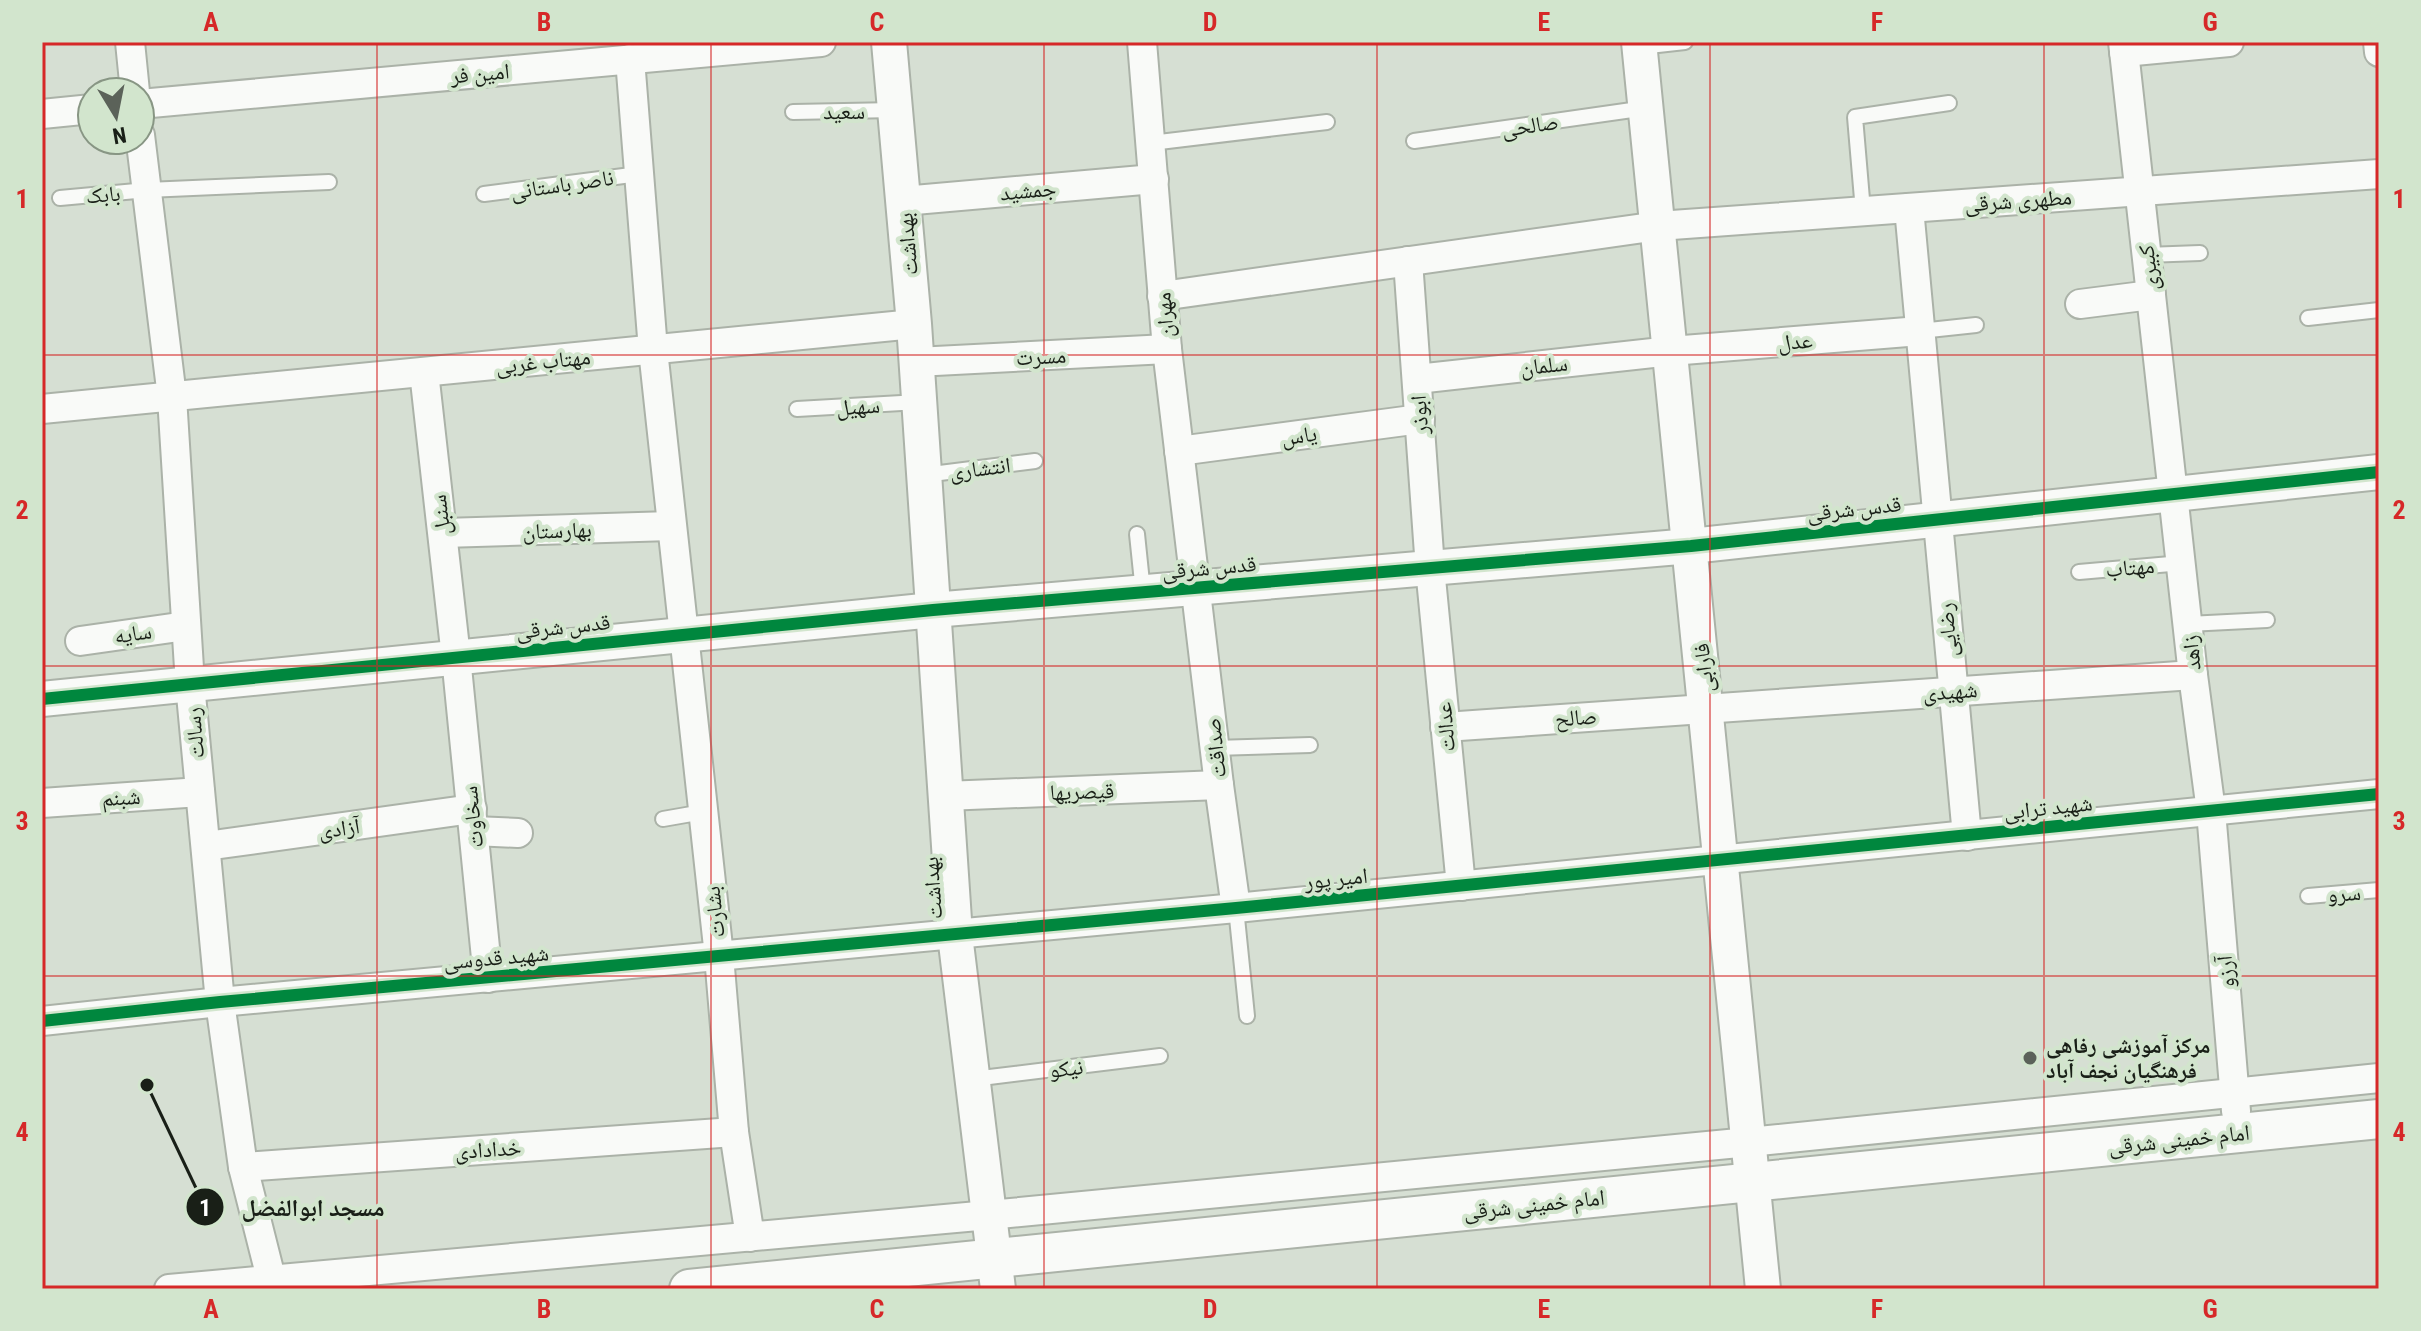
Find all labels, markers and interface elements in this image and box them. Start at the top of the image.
text: A [203,7,219,37]
text: B [537,7,551,37]
text: C [870,7,885,37]
text: D [1203,7,1217,37]
text: E [1538,7,1551,37]
text: F [1871,7,1883,37]
text: G [2202,7,2218,37]
street label: امین فر [448,58,511,90]
north arrow [76,76,156,156]
street label: سعید [823,99,865,124]
street label: صالحی [1500,109,1560,143]
text: N [111,122,128,149]
street label: ناصر باستانی [509,165,615,205]
street label: جمشید [999,176,1057,205]
street label: بابک [85,181,121,208]
text: 1 [15,184,29,214]
street label: مطهری شرقی [1964,184,2073,218]
text: 1 [2392,184,2406,214]
street label: بهداشت [892,212,923,276]
street label: کبیری [2133,243,2165,292]
street label: مهران [1150,291,1180,339]
street label: عدل [1777,328,1813,356]
street label: مسرت [1015,343,1067,370]
street label: مهتاب غربی [494,344,592,380]
street label: سلمان [1519,351,1569,381]
street label: سهیل [835,393,881,421]
street label: ابوذر [1406,395,1433,436]
street label: یاس [1280,421,1319,451]
street label: انتشاری [948,452,1012,486]
street label: قدس شرقی [1806,491,1903,527]
street label: سنبل [426,493,456,536]
text: 2 [15,495,29,525]
text: 2 [2392,495,2406,525]
street label: بهارستان [522,517,592,545]
street label: قدس شرقی [1161,551,1257,585]
street label: مهتاب [2105,553,2155,582]
street label: رضایی [1933,602,1963,658]
street label: قدس شرقی [515,609,612,645]
street label: سایه [113,619,153,648]
street label: زاهد [2177,634,2206,672]
street label: فارابی [1688,642,1720,694]
street label: شهیدی [1922,677,1978,707]
street label: عدالت [1431,701,1460,753]
street label: صالح [1554,704,1598,732]
street label: رسالت [180,706,209,760]
street label: صداقت [1200,717,1231,779]
street label: قیصریها [1049,778,1115,805]
street label: شبنم [101,784,141,813]
street label: سخاوت [457,785,488,849]
street label: شهید ترابی [2002,790,2094,826]
text: 3 [15,806,29,836]
text: 3 [2392,806,2406,836]
street label: آزادی [317,813,362,845]
street label: بهداشت [918,856,947,920]
street label: امیر پور [1302,863,1369,896]
street label: سرو [2326,880,2362,907]
street label: بشارت [699,885,730,939]
street label: شهید قدوسی [442,940,550,976]
street label: آرزو [2212,954,2239,989]
place label: مرکز آموزشی رفاهی فرهنگیان نجف آباد [2046,1033,2211,1084]
marker: مرکز آموزشی رفاهی فرهنگیان نجف آباد [2021,1049,2039,1067]
street label: نیکو [1047,1054,1085,1083]
text: 4 [15,1117,29,1147]
text: 4 [2392,1117,2406,1147]
street label: امام خمینی شرقی [2107,1120,2251,1161]
street label: خدادادی [454,1135,522,1165]
callout: مسجد ابوالفضل [185,1183,401,1231]
street label: امام خمینی شرقی [1462,1185,1606,1226]
text: 1 [199,1194,211,1222]
text: مسجد ابوالفضل [241,1194,385,1222]
text: A [203,1294,219,1324]
text: B [537,1294,551,1324]
text: C [870,1294,885,1324]
text: D [1203,1294,1217,1324]
text: E [1538,1294,1551,1324]
text: F [1871,1294,1883,1324]
text: G [2202,1294,2218,1324]

